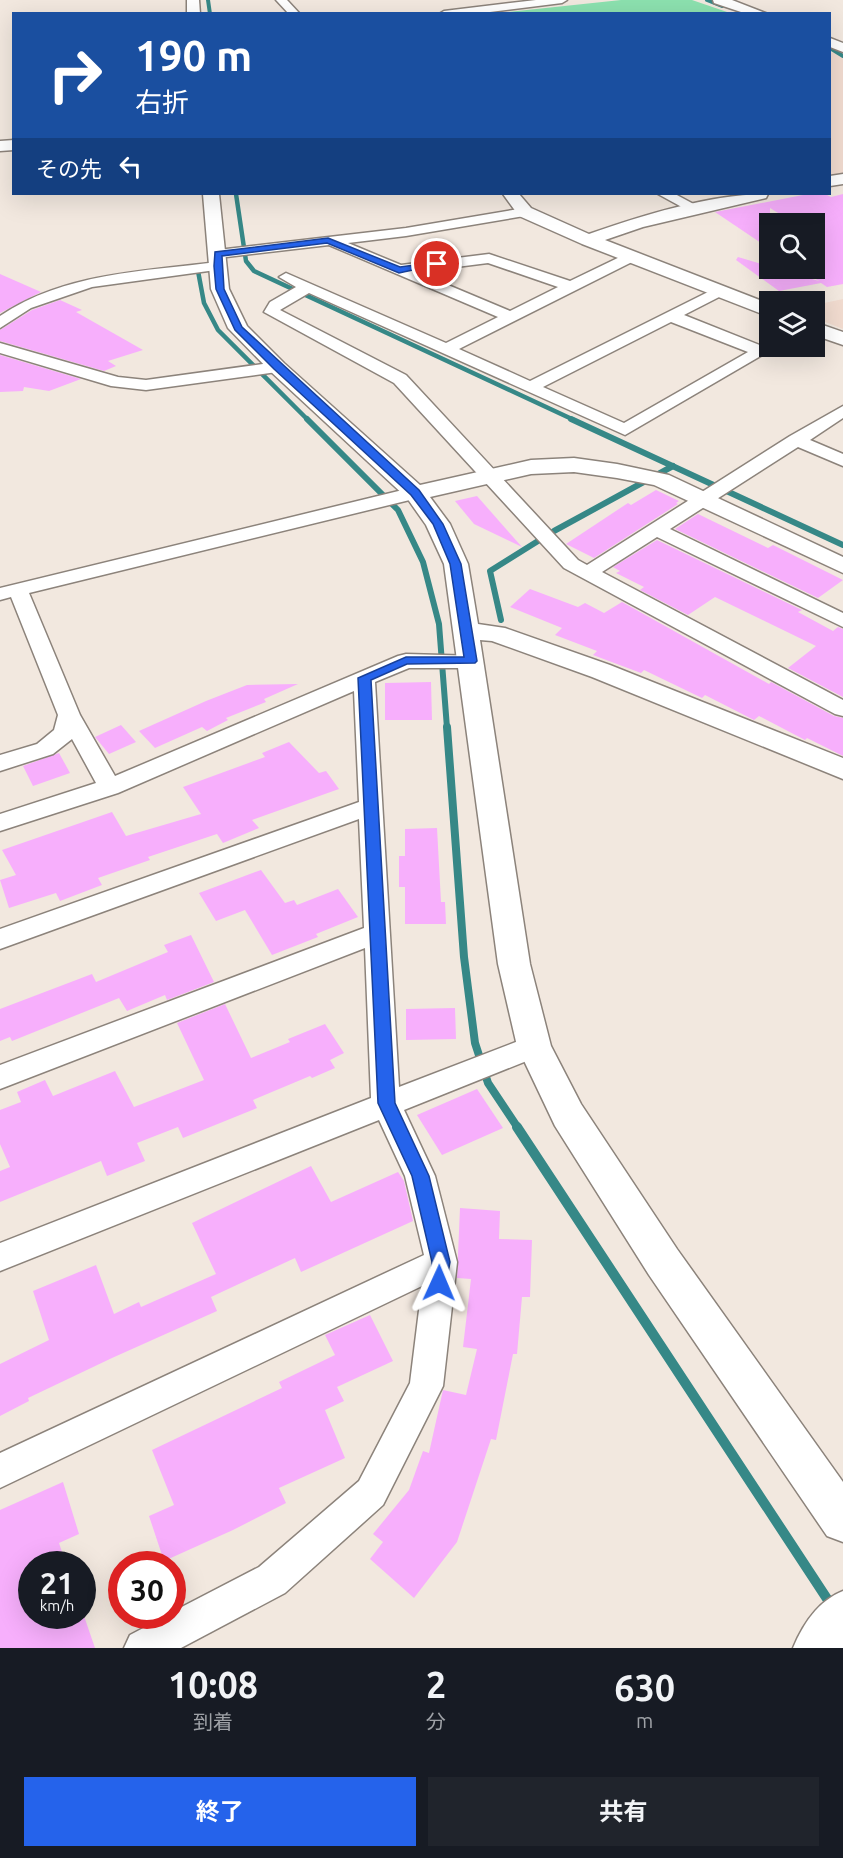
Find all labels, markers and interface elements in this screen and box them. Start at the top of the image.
text: 190 m [135,32,252,79]
icon: right [36,36,114,114]
text: 右折 [135,87,189,117]
icon: left [114,150,147,183]
text: その先 [36,156,102,181]
map controls [759,213,825,357]
button: search [759,213,825,279]
pin [411,238,462,289]
icon: arrive [420,247,453,280]
button: layers [759,291,825,357]
position arrow [407,1251,471,1315]
speed limit sign: 30 [108,1551,186,1629]
text: 21 [40,1566,74,1600]
text: km/h [40,1597,74,1614]
text: 10:08 [168,1664,258,1705]
text: 2 [426,1664,446,1705]
text: 630 [614,1667,675,1708]
text: m [636,1709,653,1732]
text: 到着 [193,1710,233,1733]
text: 分 [426,1710,446,1733]
button: 終了 [24,1777,416,1846]
button: 共有 [428,1777,819,1846]

